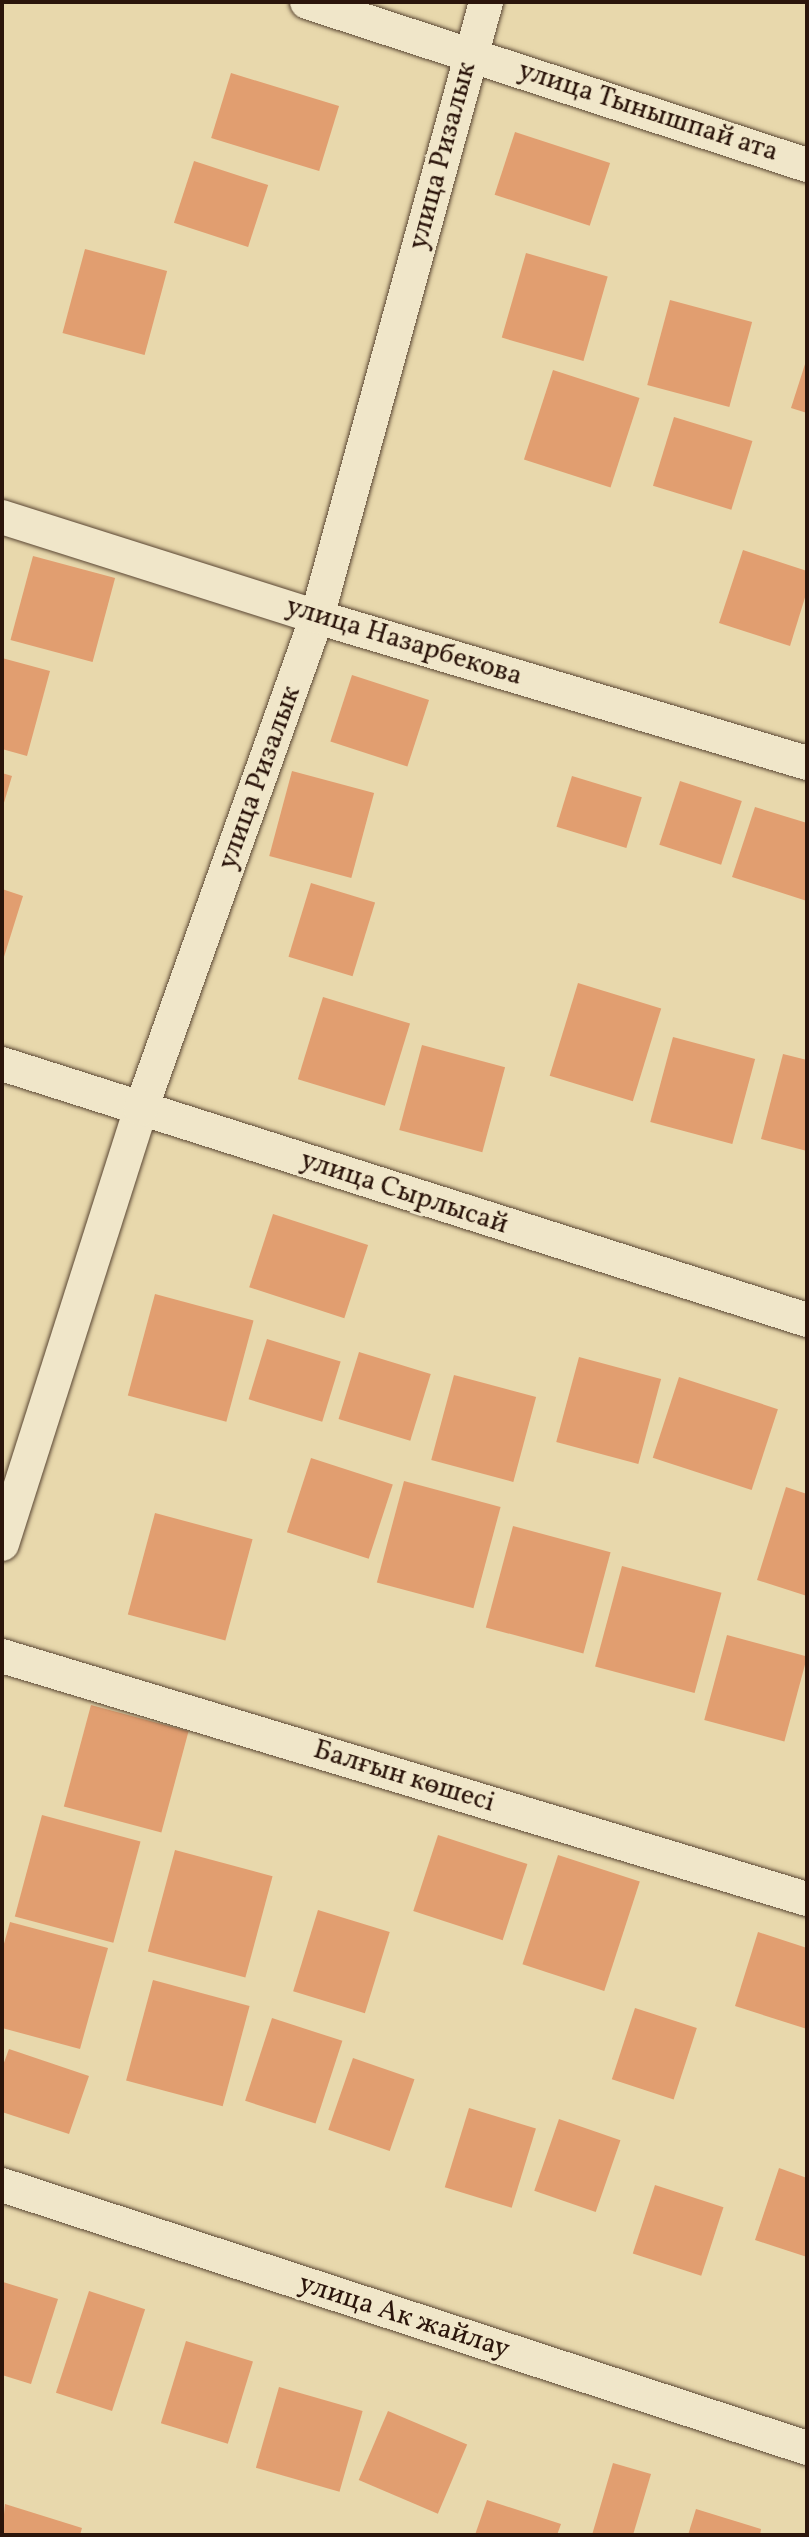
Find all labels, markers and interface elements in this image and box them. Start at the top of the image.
street label: улица Тынышпай ата [513,54,783,170]
street label: улица Ризалык [402,58,484,254]
street label: улица Назарбекова [282,590,526,694]
street label: улица Ризалык [211,682,309,874]
street label: улица Сырлысай [296,1144,512,1242]
street label: Балғын көшесі [309,1733,499,1821]
street label: улица Ак жайлау [294,2267,514,2367]

